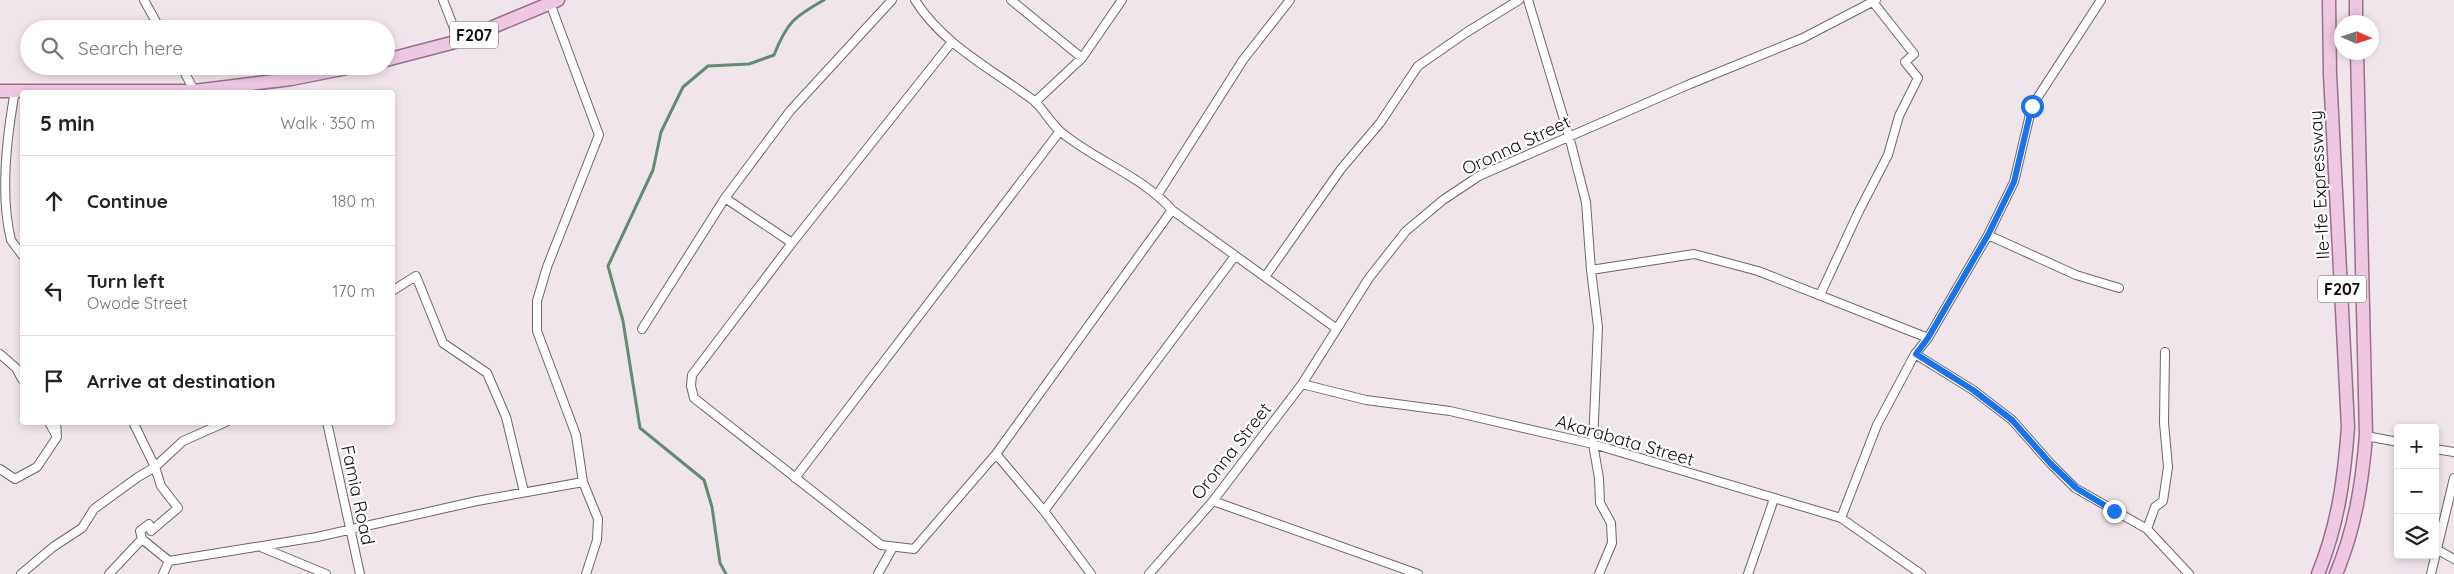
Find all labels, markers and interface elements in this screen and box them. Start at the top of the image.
north arrow [2334,15,2379,60]
search box [20,20,395,75]
road number: F207 [450,22,498,48]
icon: search [38,34,66,62]
text: Search here [78,36,183,60]
route start [2021,95,2044,118]
text: 5 min [40,110,95,136]
street label: Oronna Street [1458,110,1574,180]
street label: Ile-Ife Expressway [2304,110,2334,260]
text: Walk · 350 m [280,113,375,133]
icon: ahead [40,187,68,215]
text: Continue [87,189,168,213]
text: 180 m [332,191,375,211]
text: Turn left [87,269,165,293]
road number: F207 [2318,276,2366,302]
icon: left [40,277,68,305]
text: 170 m [332,281,375,301]
text: Owode Street [87,293,188,313]
icon: arrive [40,367,68,395]
text: Arrive at destination [87,369,276,393]
street label: Oronna Street [1186,398,1276,504]
street label: Akarabata Street [1553,409,1697,471]
map controls [2394,424,2439,559]
button: + [2394,424,2439,469]
street label: Famia Road [336,443,380,547]
button: − [2394,469,2439,514]
route end [2103,500,2126,523]
button: layers [2394,514,2439,559]

